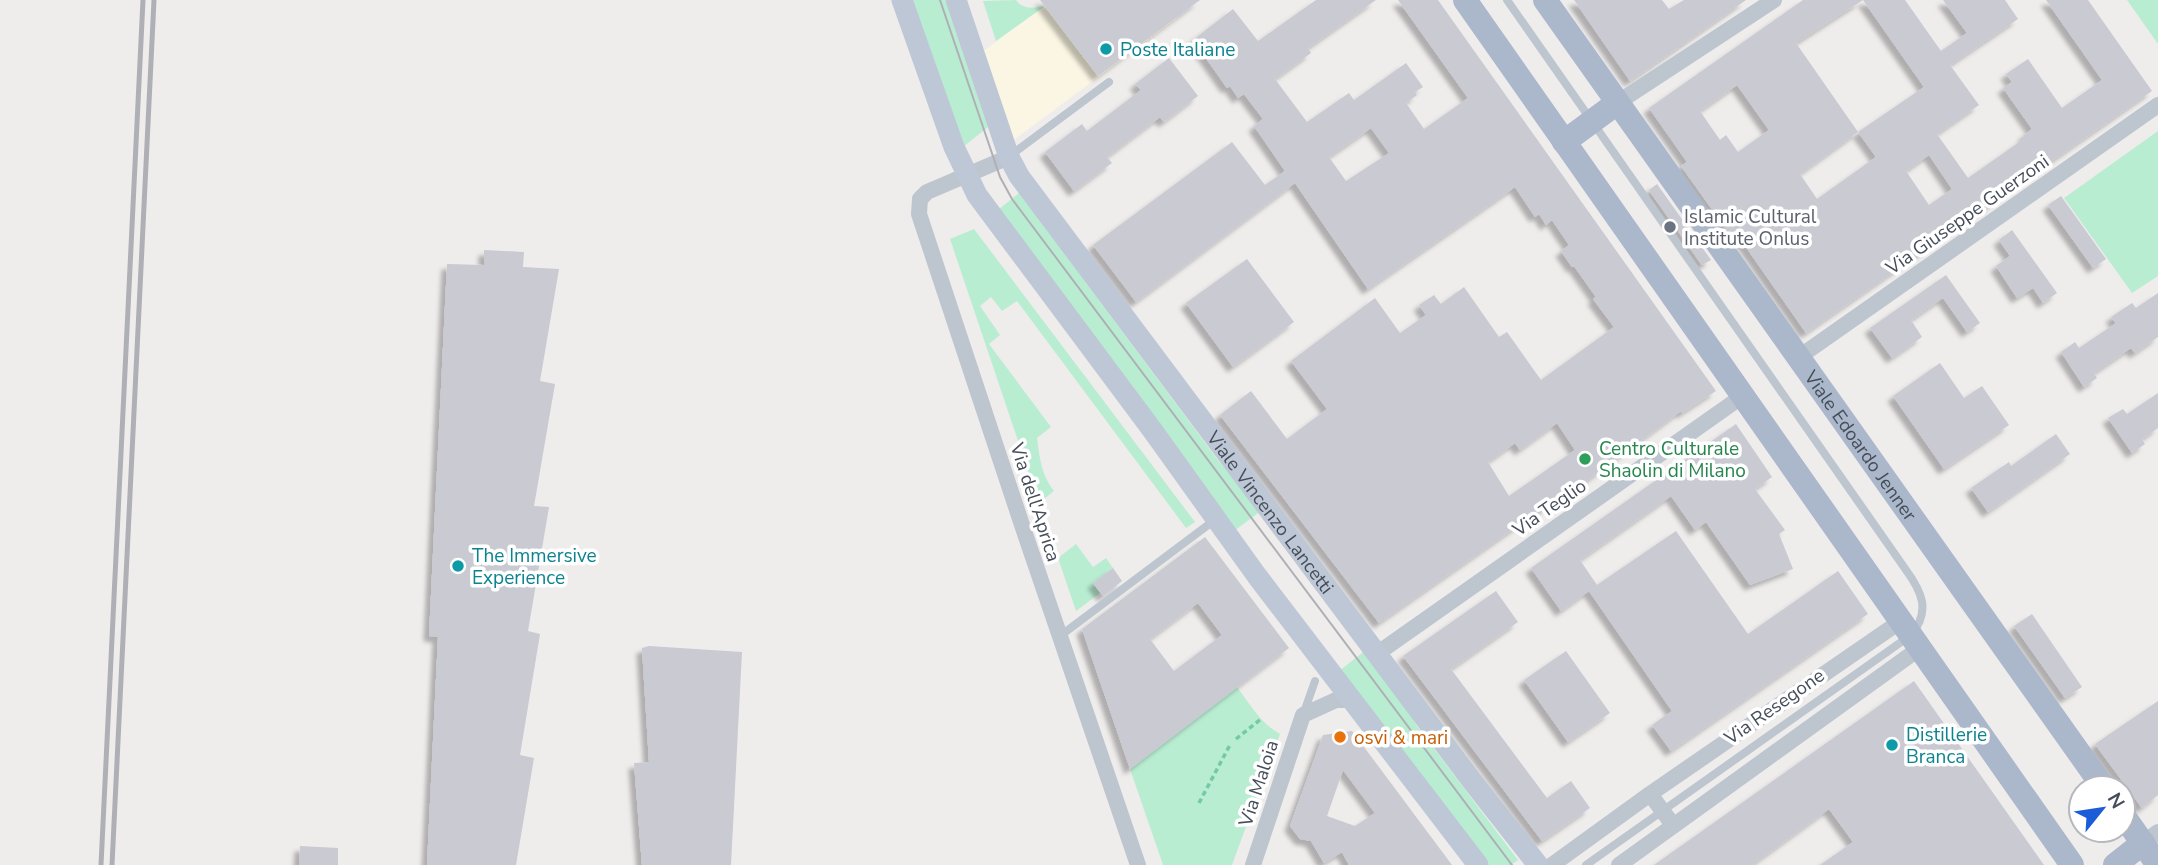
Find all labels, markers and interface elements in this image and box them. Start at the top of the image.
place label: Poste Italiane [1120,37,1235,63]
marker: Poste Italiane [1098,41,1114,57]
street label: Via Giuseppe Guerzoni [1880,149,2054,282]
place label: Islamic Cultural Institute Onlus [1684,204,1817,252]
marker: Islamic Cultural Institute Onlus [1662,219,1678,235]
street label: Viale Edoardo Jenner [1797,365,1923,527]
street label: Viale Vincenzo Lancetti [1200,425,1339,599]
place label: Centro Culturale Shaolin di Milano [1599,436,1746,484]
street label: Via dell'Aprica [1003,439,1066,565]
marker: Centro Culturale Shaolin di Milano [1577,451,1593,467]
street label: Via Teglio [1507,473,1592,543]
place label: The Immersive Experience [472,543,597,591]
marker: The Immersive Experience [450,558,466,574]
street label: Via Resegone [1718,663,1830,752]
place label: Distillerie Branca [1906,722,1987,770]
place label: osvi & mari [1354,725,1448,751]
marker: osvi & mari [1332,729,1348,745]
street label: Via Maloia [1232,737,1285,831]
marker: Distillerie Branca [1884,737,1900,753]
north arrow [2067,774,2137,844]
text: N [2101,788,2131,814]

